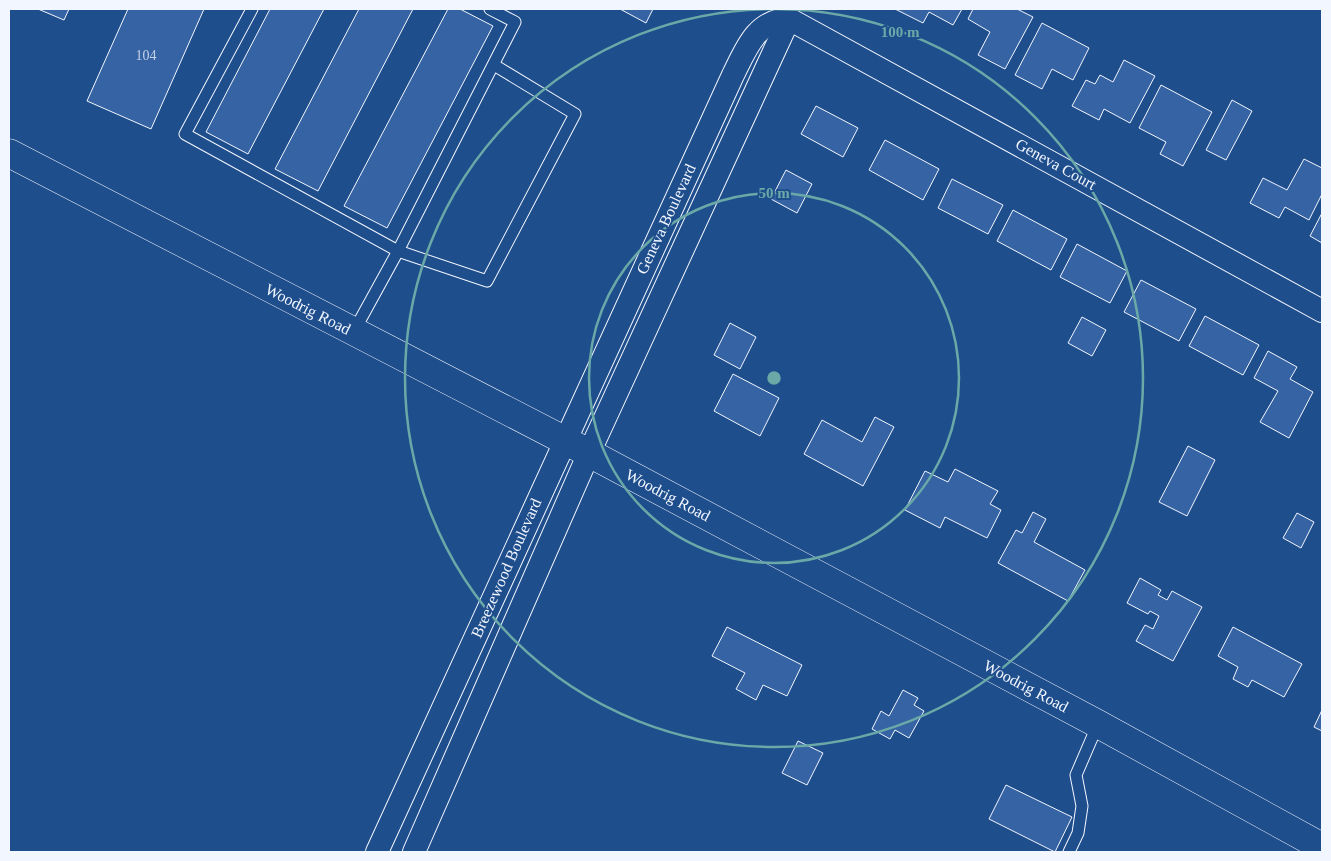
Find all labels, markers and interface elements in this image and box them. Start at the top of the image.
text: 100 m [881,24,920,40]
house number: 104 [136,48,157,63]
street label: Geneva Court [1013,135,1100,193]
street label: Geneva Boulevard [633,161,699,277]
text: 50 m [758,185,790,201]
street label: Woodrig Road [262,280,353,339]
centre of rings [765,369,783,387]
street label: Woodrig Road [622,466,713,525]
street label: Breezewood Boulevard [468,496,544,640]
street label: Woodrig Road [980,657,1071,716]

